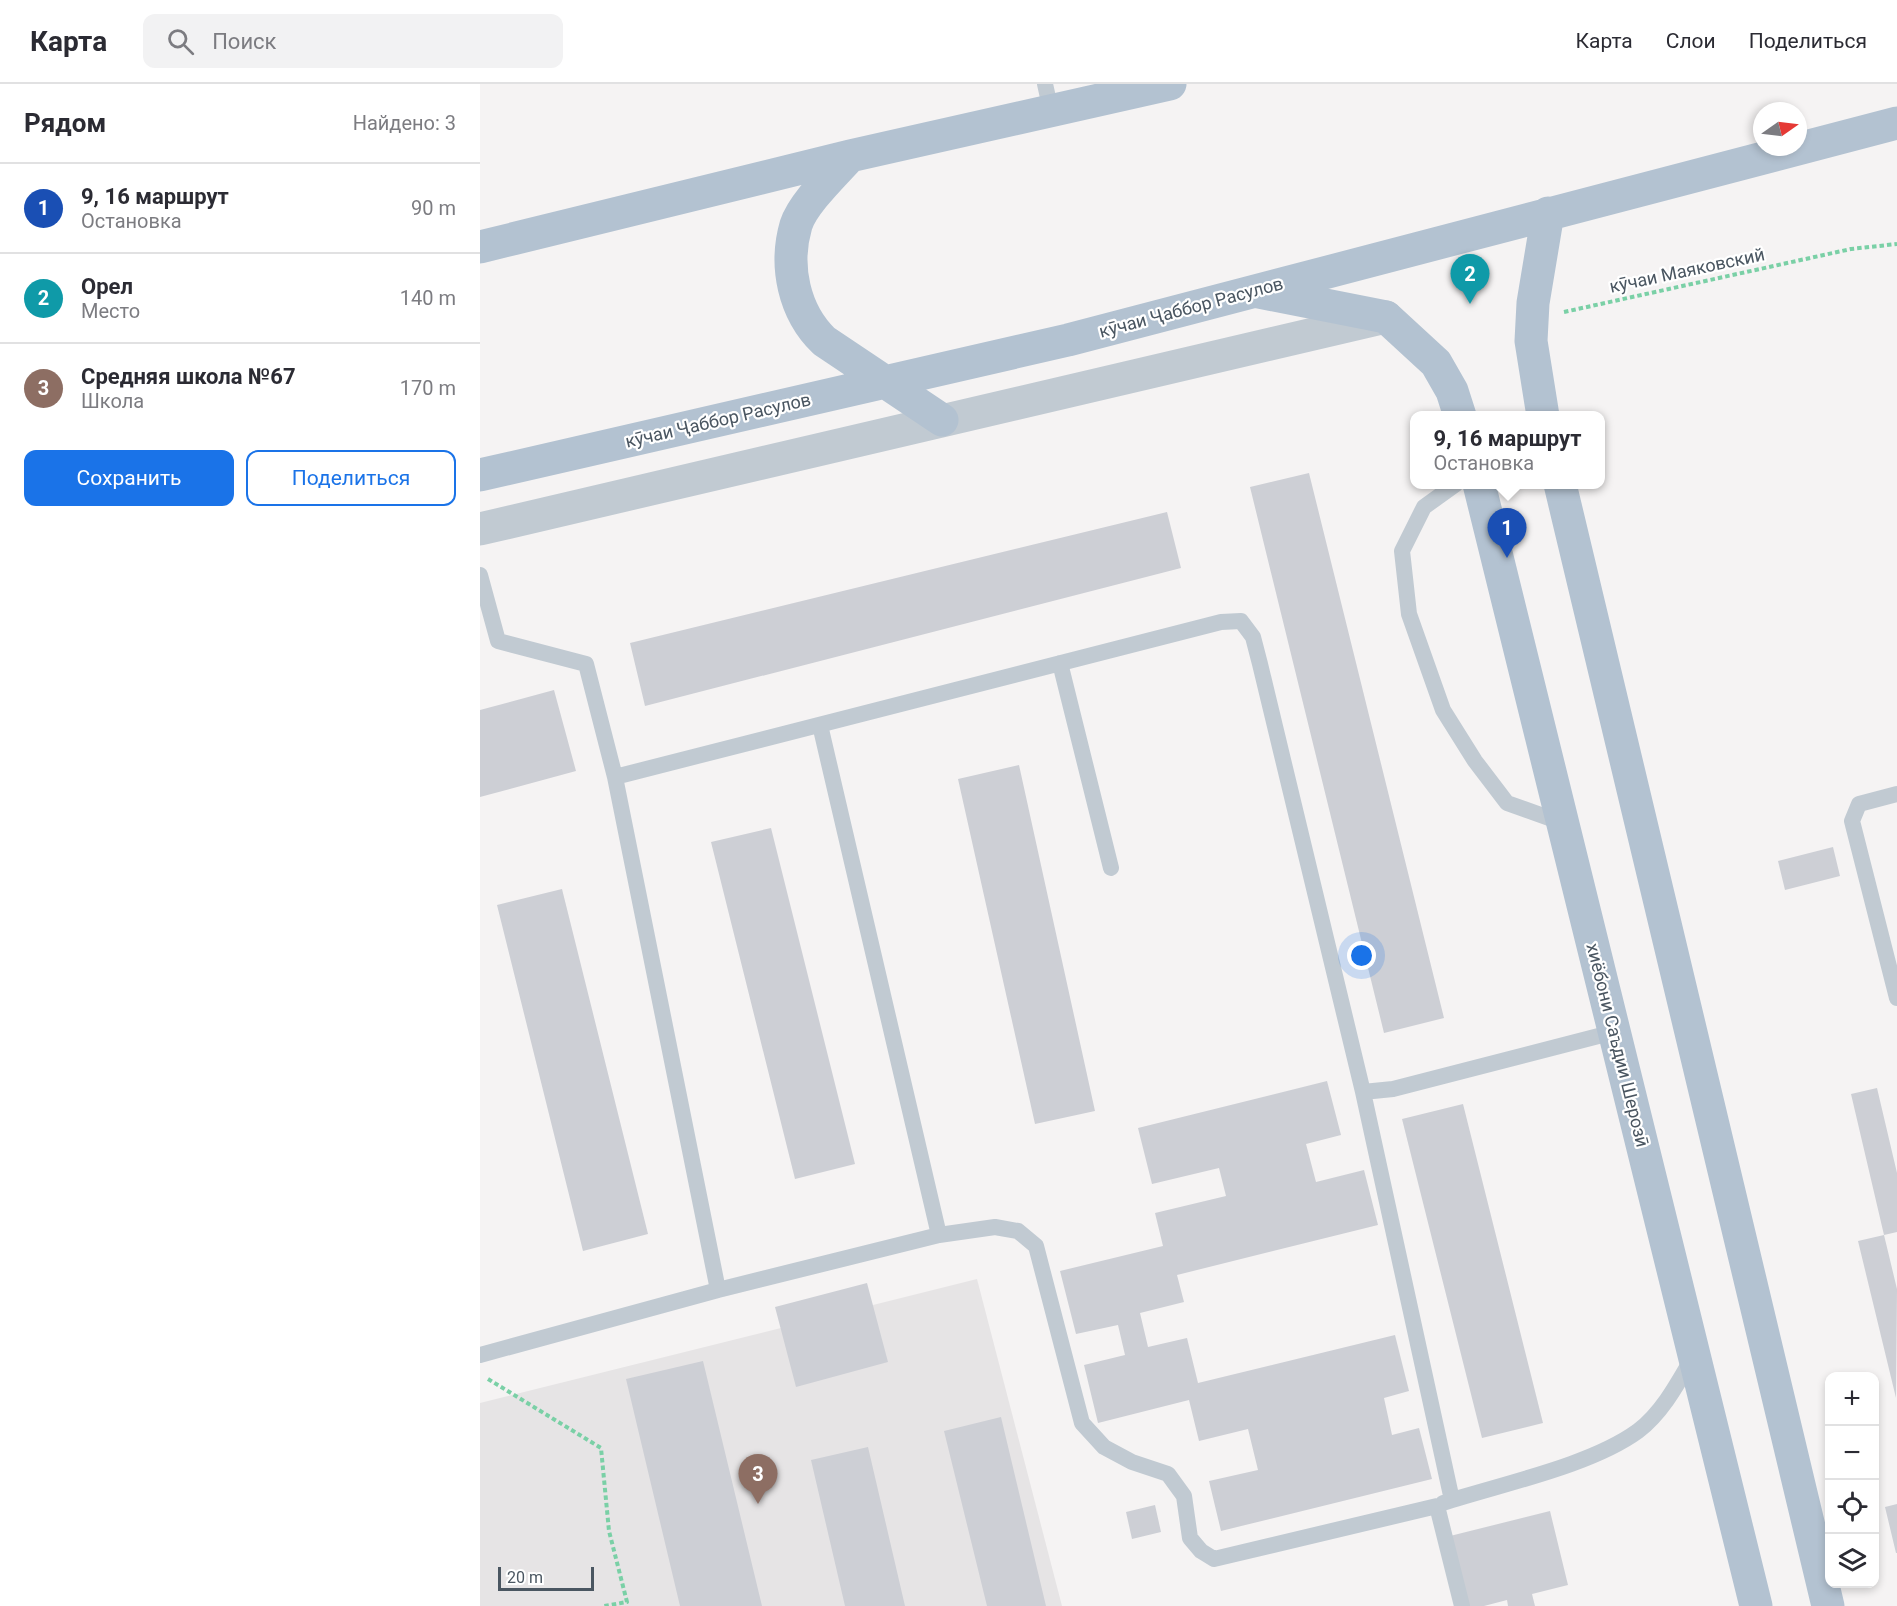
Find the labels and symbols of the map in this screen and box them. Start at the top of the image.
north arrow [1753,102,1807,156]
street label: кӯчаи Маяковский [1607,243,1767,297]
pin: 2 [1450,254,1490,304]
street label: кӯчаи Ҷаббор Расулов [1097,272,1285,342]
street label: кӯчаи Ҷаббор Расулов [623,388,813,452]
pin: 1 [1488,508,1526,558]
your location [1347,941,1376,970]
street label: хиёбони Саъдии Шерозӣ [1582,941,1654,1149]
pin: 3 [738,1454,778,1504]
scale bar [498,1564,594,1592]

